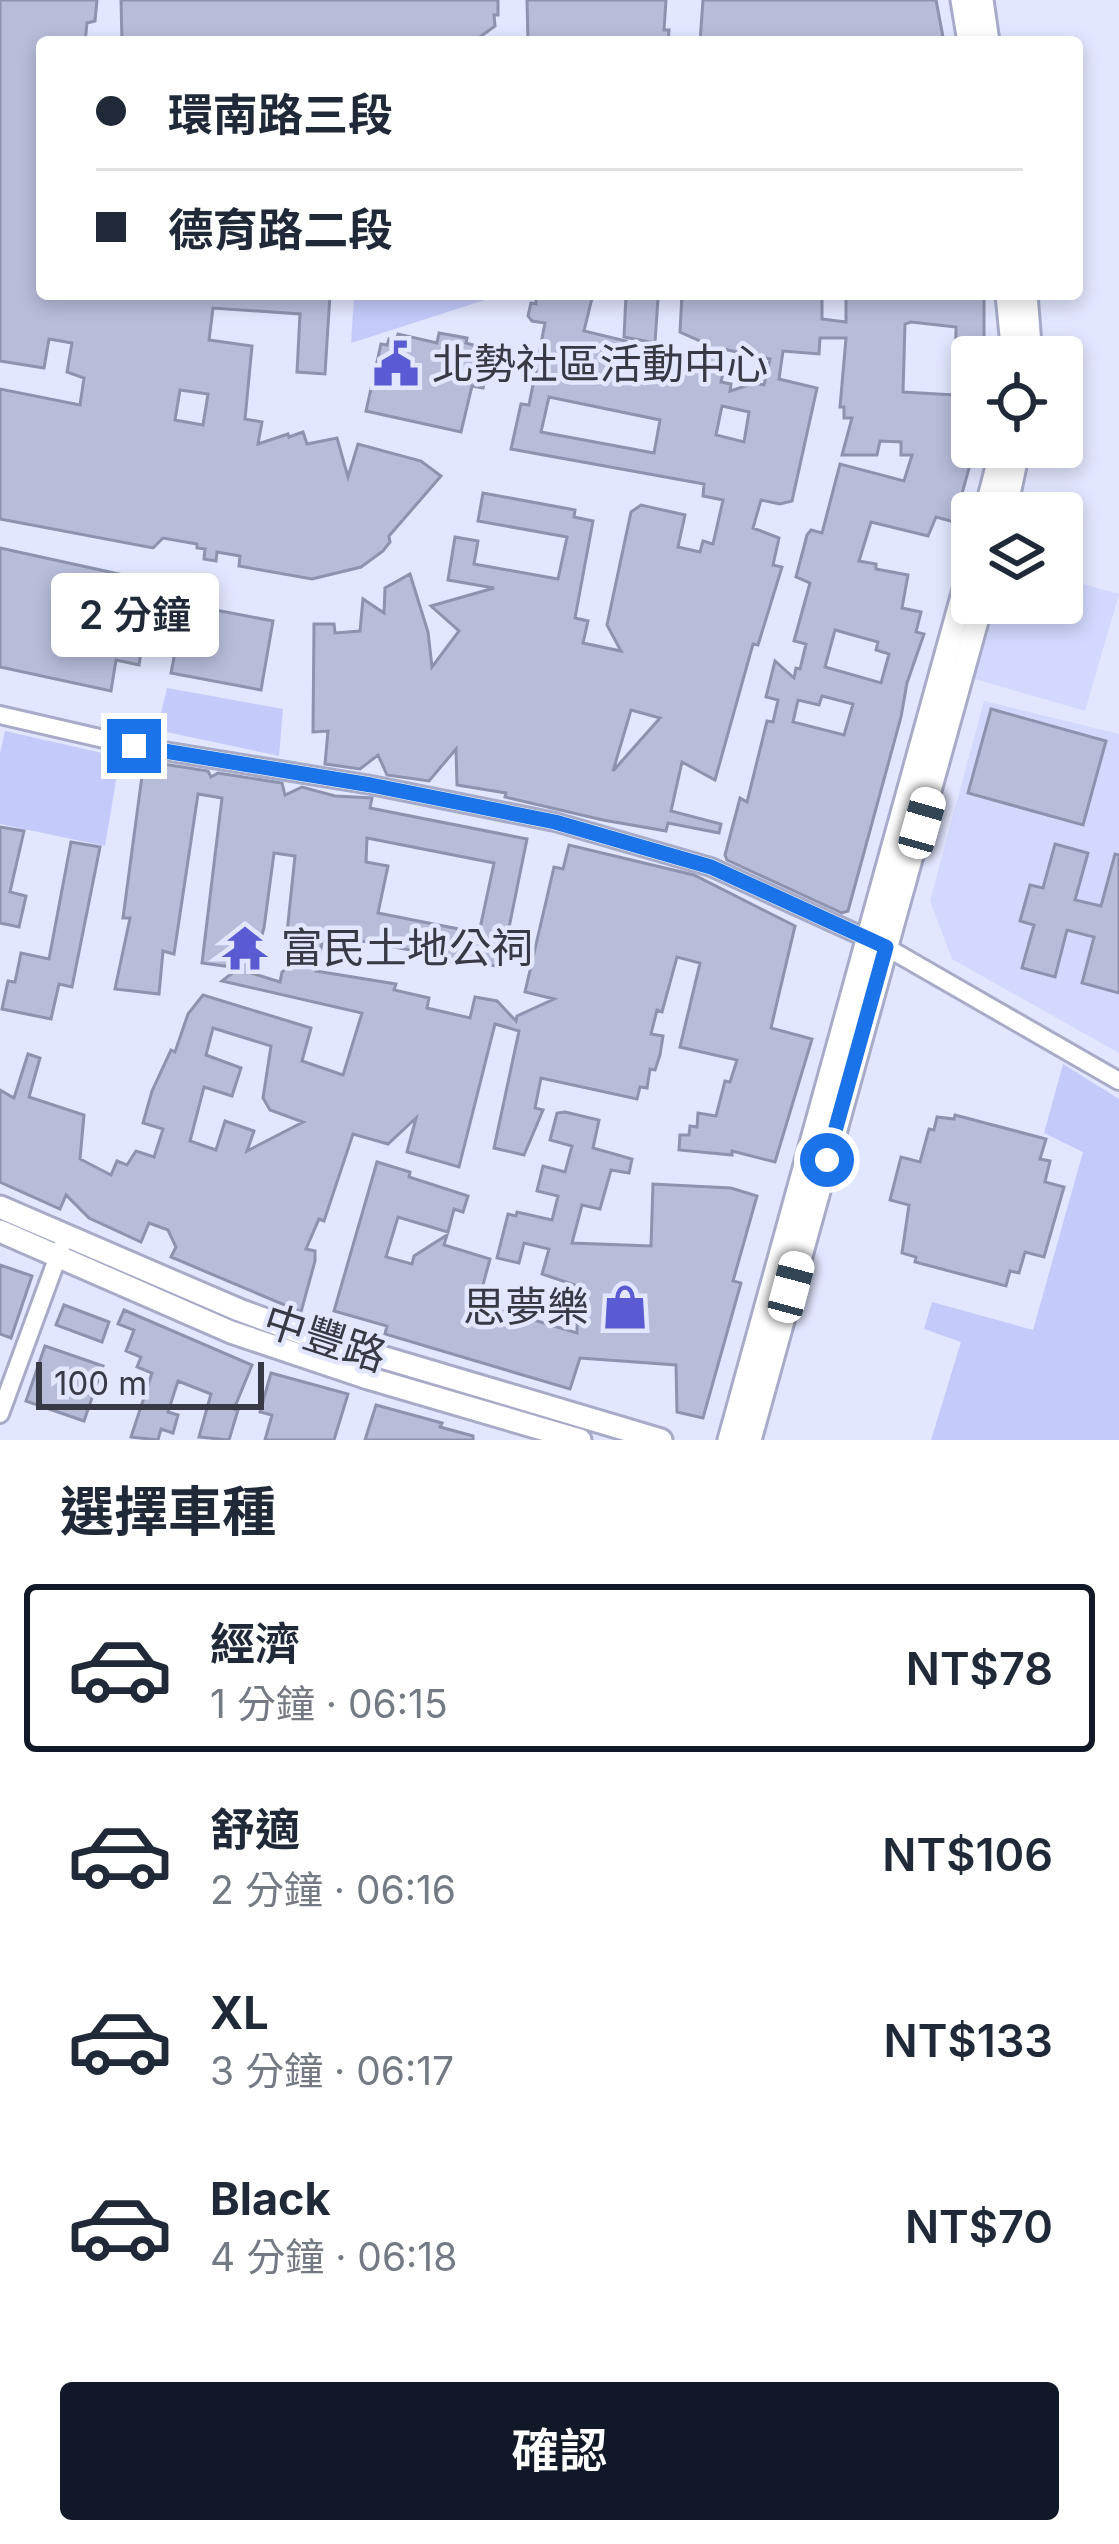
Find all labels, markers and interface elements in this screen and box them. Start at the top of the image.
text: 環南路三段 [168,87,393,142]
text: 德育路二段 [168,202,393,257]
map controls [951,336,1083,624]
button: locate [951,336,1083,468]
place label: 北勢社區活動中心 [432,338,768,389]
public building icon: 北勢社區活動中心 [371,339,421,389]
button: layers [951,492,1083,624]
callout: 2 分鐘 [50,572,218,656]
text: 2 分鐘 [79,591,191,638]
route end [107,719,161,773]
car [895,783,949,863]
place label: 富民土地公祠 [281,922,533,973]
temple icon: 富民土地公祠 [220,923,270,973]
route start [800,1133,854,1187]
car [764,1248,818,1326]
place label: 思夢樂 [463,1281,589,1332]
shop icon: 思夢樂 [600,1282,650,1332]
street label: 中豐路 [257,1294,393,1381]
scale bar [36,1356,264,1409]
text: 100 m [54,1363,147,1403]
text: 選擇車種 [60,1479,276,1544]
icon: car [66,1614,174,1722]
text: 經濟 [210,1616,300,1671]
text: NT$78 [906,1641,1053,1696]
text: 1 分鐘 · 06:15 [210,1680,448,1727]
icon: car [66,1800,174,1908]
text: 舒適 [210,1802,300,1857]
text: NT$106 [882,1827,1053,1882]
text: 2 分鐘 · 06:16 [210,1866,456,1913]
text: XL [210,1985,269,2040]
icon: car [66,1986,174,2094]
text: NT$133 [884,2013,1053,2068]
text: 3 分鐘 · 06:17 [210,2047,454,2094]
text: Black [210,2171,331,2226]
icon: car [66,2172,174,2280]
text: NT$70 [905,2199,1053,2254]
text: 4 分鐘 · 06:18 [210,2233,457,2280]
button: 確認 [60,2382,1059,2520]

